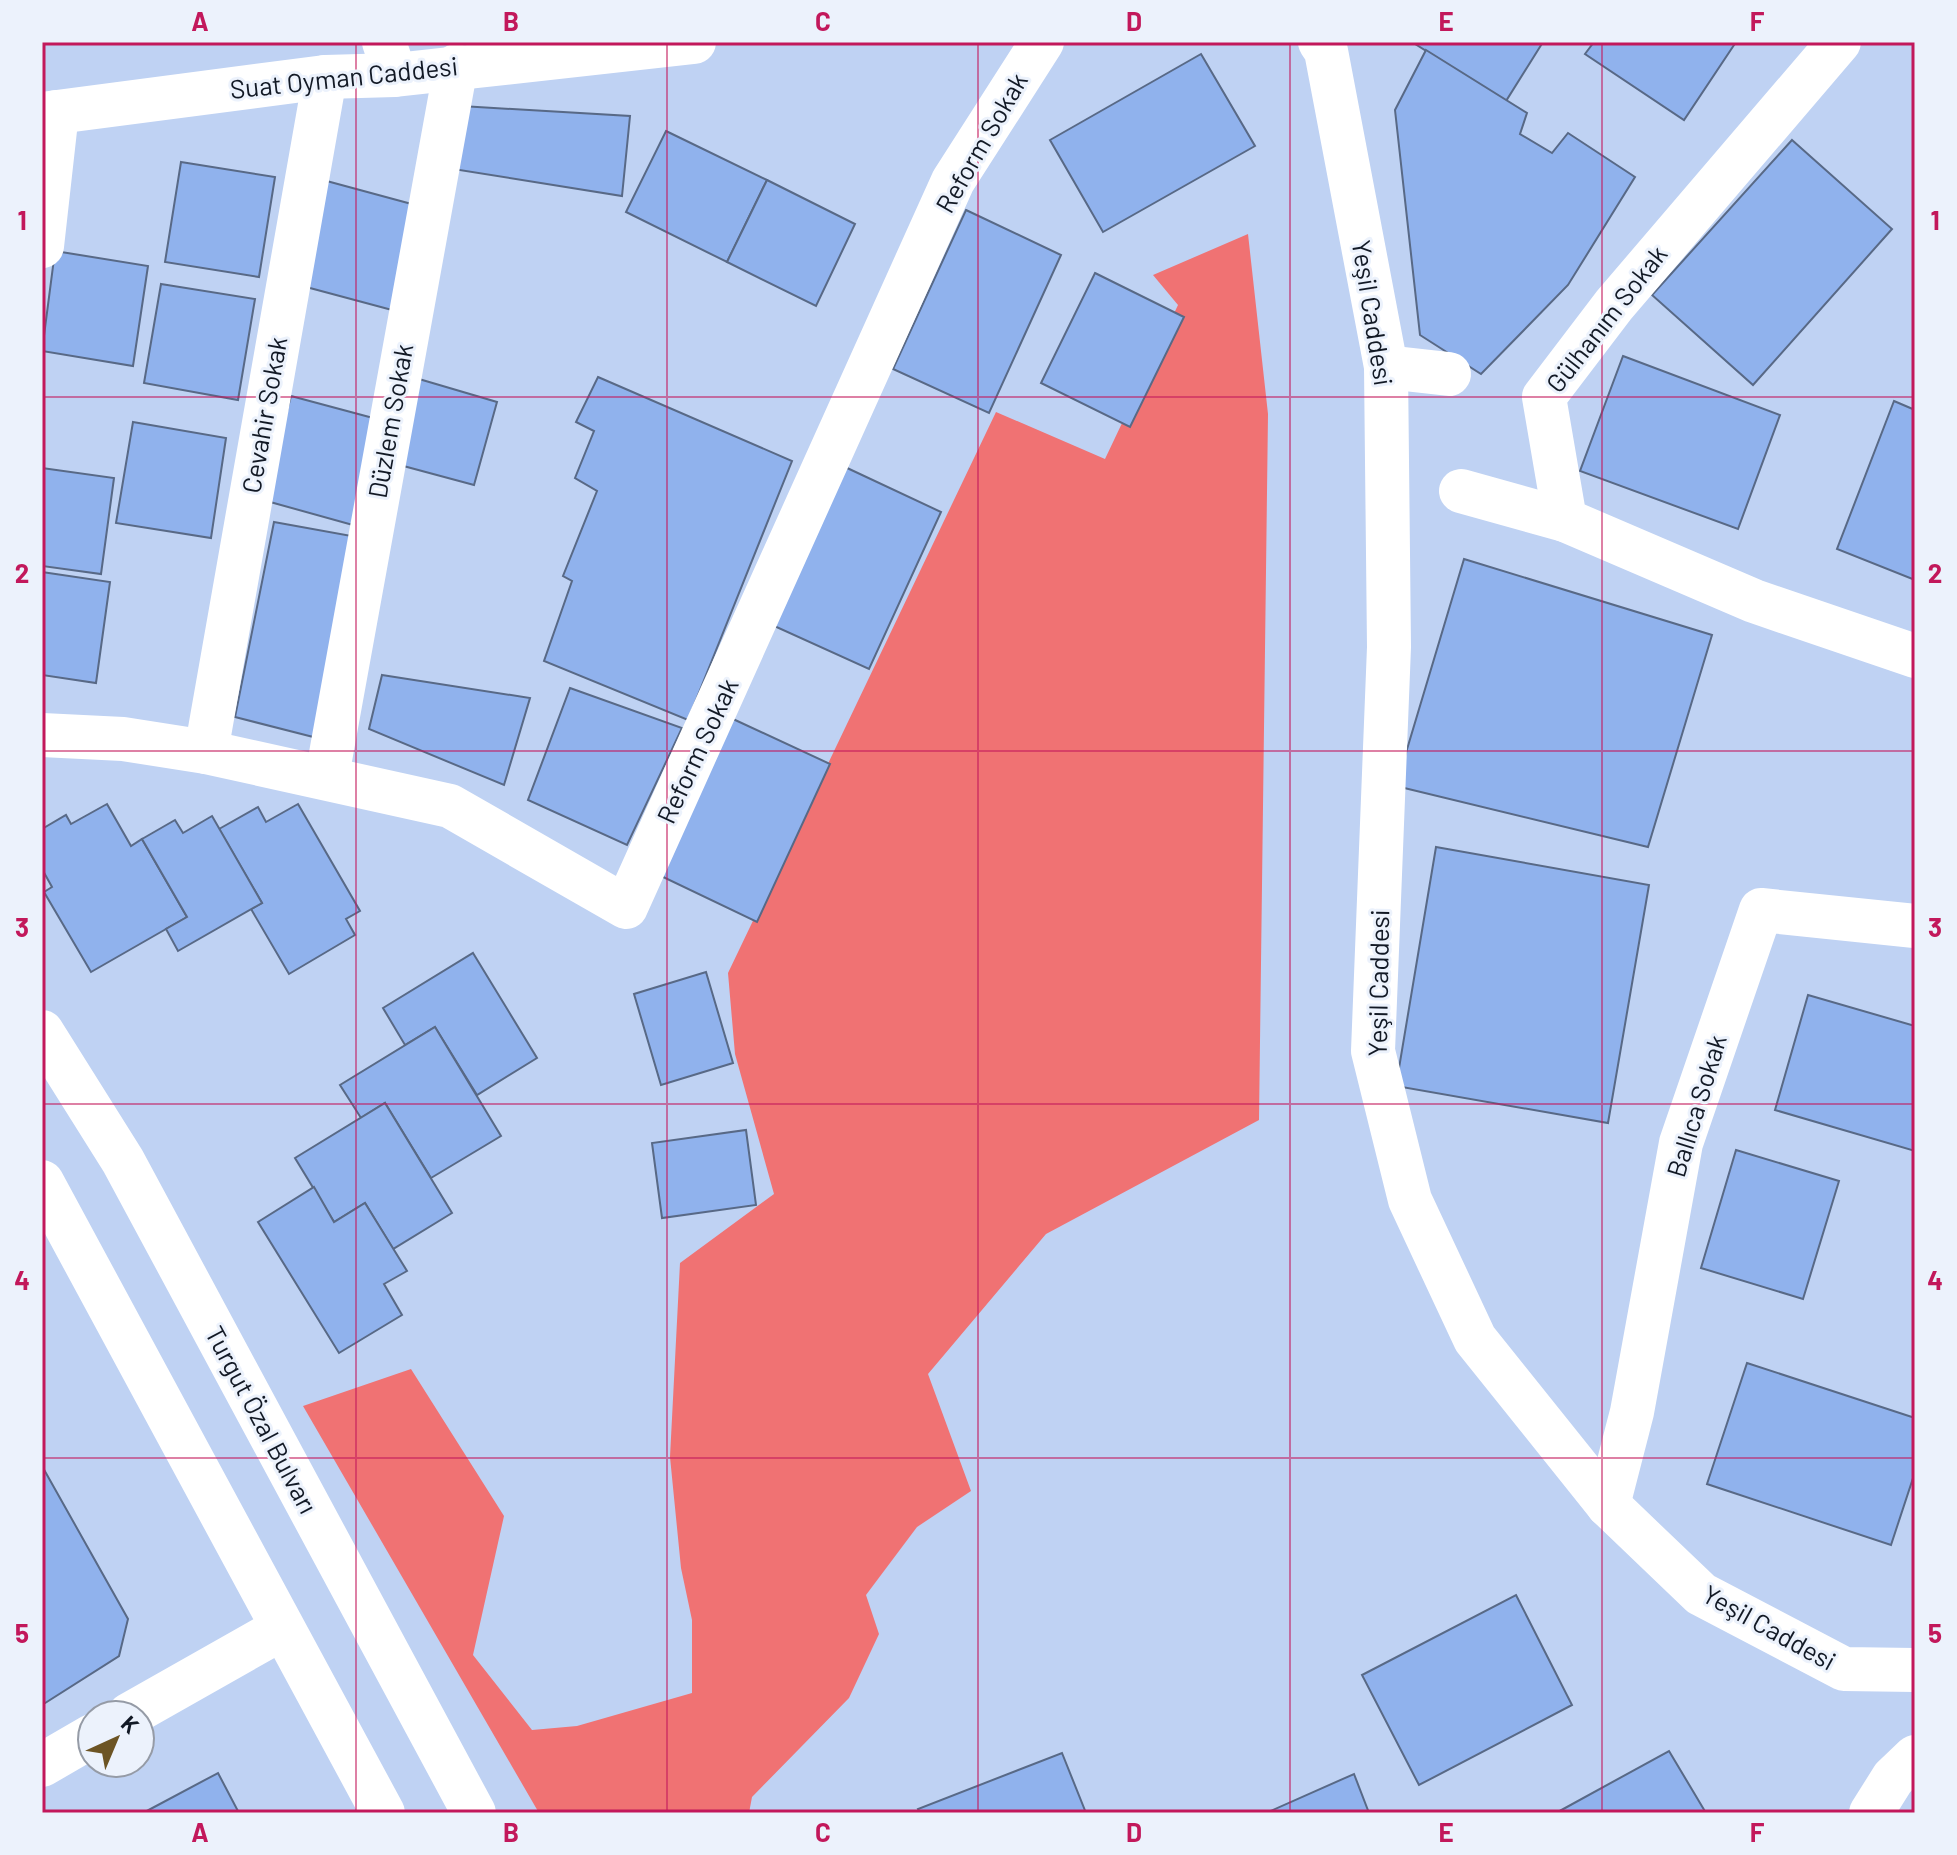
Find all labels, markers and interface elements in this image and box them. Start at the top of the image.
text: A [191,5,209,36]
text: B [503,5,519,36]
text: C [815,5,831,36]
text: D [1126,5,1142,36]
text: E [1438,5,1454,36]
text: F [1750,5,1765,36]
street label: Suat Oyman Caddesi [228,49,459,104]
street label: Reform Sokak [928,67,1033,218]
text: 1 [17,204,27,235]
text: 1 [1930,204,1940,235]
street label: Yeşil Caddesi [1347,238,1400,388]
street label: Gülhanım Sokak [1539,238,1673,398]
street label: Cevahir Sokak [235,334,293,495]
street label: Düzlem Sokak [361,341,418,500]
text: 2 [15,557,29,588]
text: 2 [1928,557,1942,588]
street label: Reform Sokak [650,673,744,828]
street label: Yeşil Caddesi [1361,909,1394,1057]
text: 3 [15,911,29,942]
text: 3 [1928,911,1942,942]
street label: Ballıca Sokak [1659,1031,1732,1181]
text: 4 [14,1264,30,1295]
text: 4 [1927,1264,1943,1295]
street label: Turgut Özal Bulvarı [200,1320,325,1518]
street label: Yeşil Caddesi [1698,1577,1842,1676]
text: 5 [15,1617,29,1648]
text: 5 [1928,1617,1942,1648]
north arrow [76,1699,156,1779]
text: K [117,1710,145,1738]
text: A [191,1816,209,1847]
text: B [503,1816,519,1847]
text: C [815,1816,831,1847]
text: D [1126,1816,1142,1847]
text: E [1438,1816,1454,1847]
text: F [1750,1816,1765,1847]

